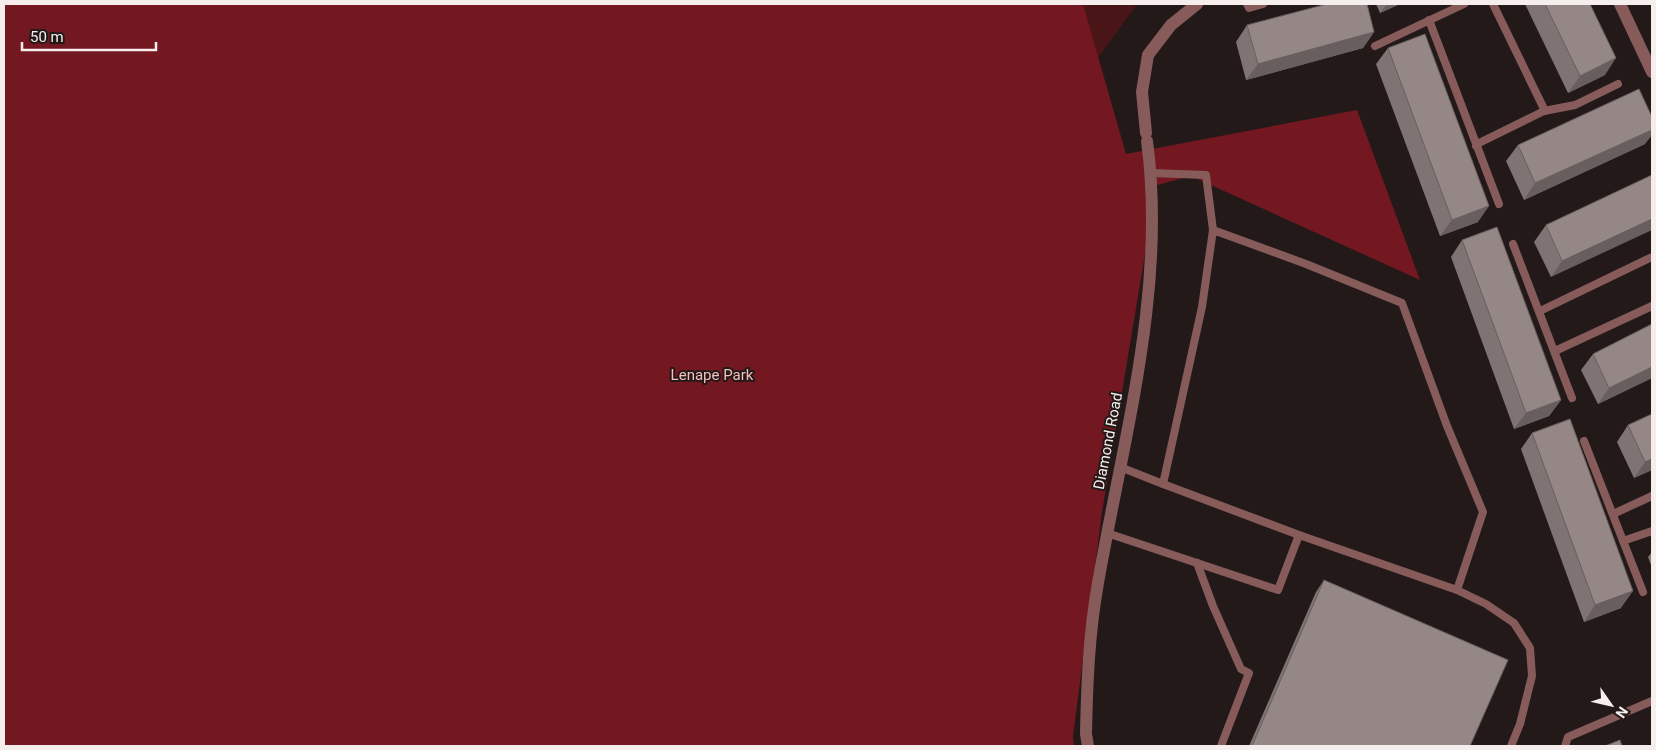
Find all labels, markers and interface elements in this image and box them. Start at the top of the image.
scale bar [22,20,156,52]
text: 50 m [30,28,64,46]
park label: Lenape Park [671,366,754,384]
street label: Diamond Road [1090,391,1126,491]
north arrow [1586,680,1636,730]
text: N [1612,704,1631,721]

